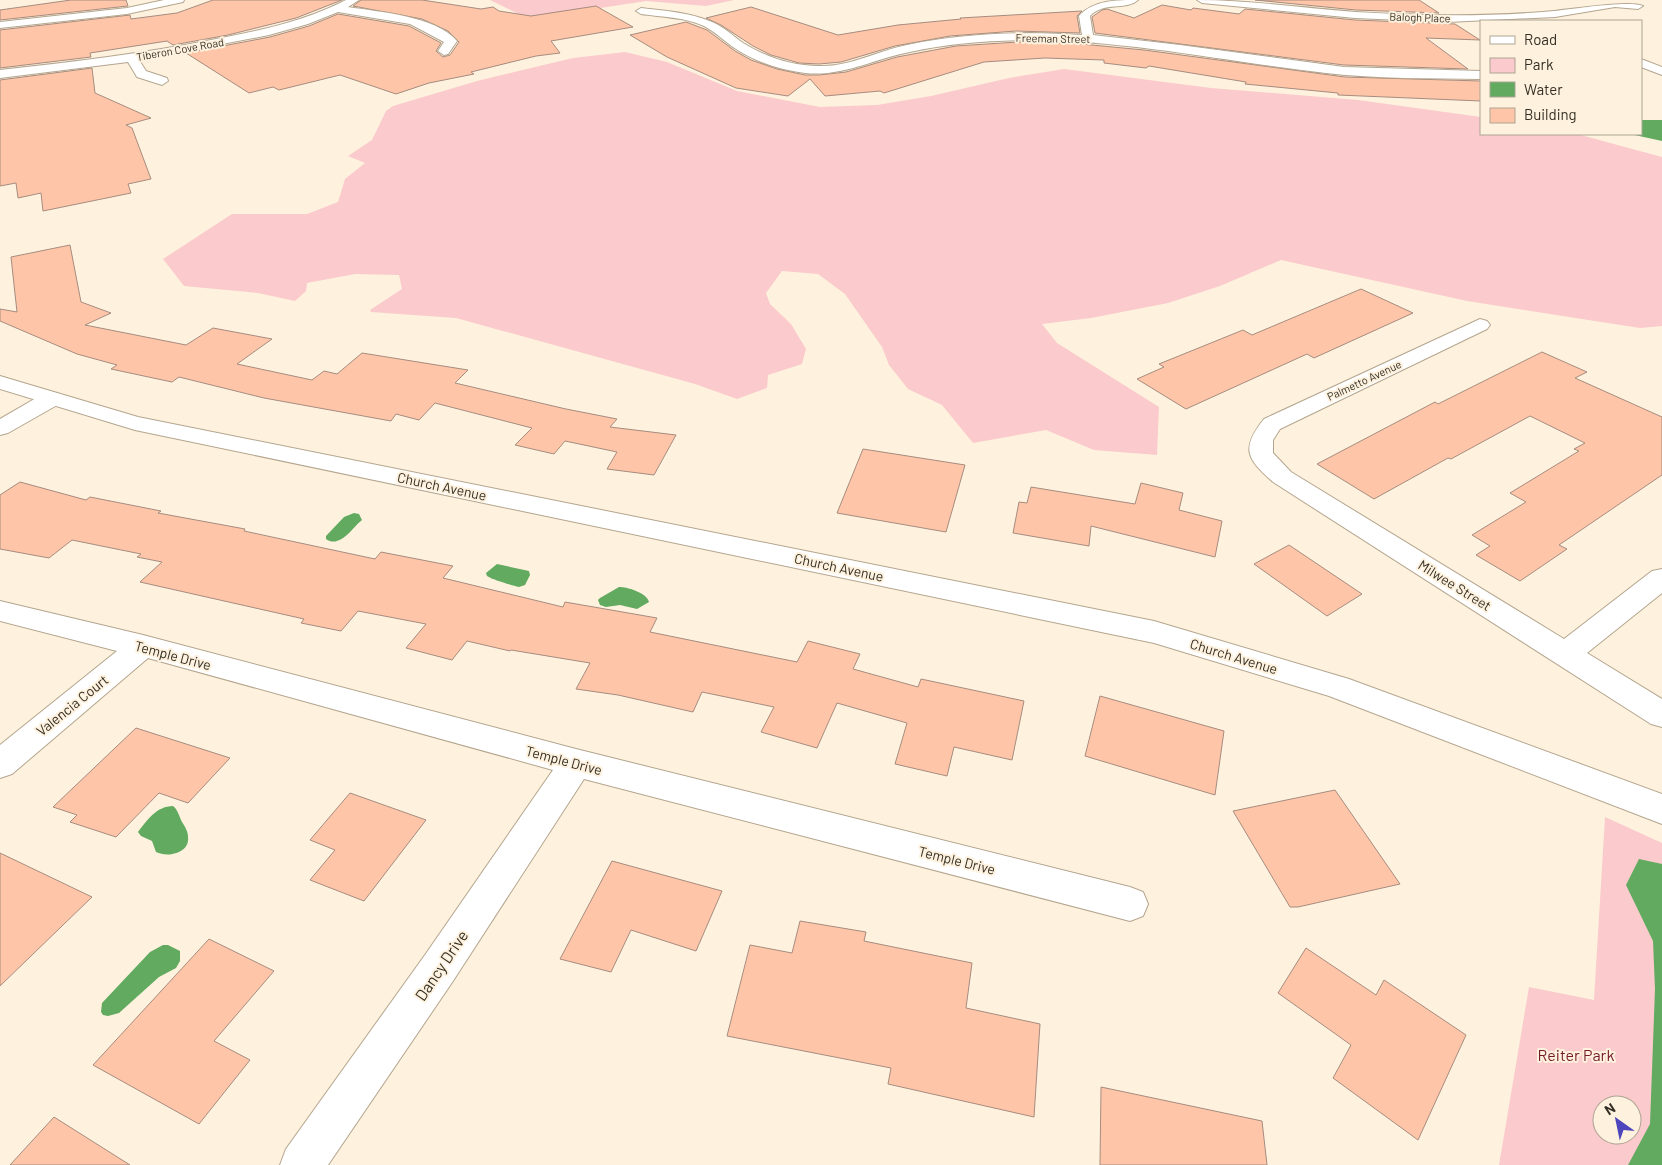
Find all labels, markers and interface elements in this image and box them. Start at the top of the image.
street label: Balogh Place [1389,9,1451,25]
legend [1480,20,1642,135]
text: Road [1524,30,1557,48]
street label: Freeman Street [1016,31,1090,45]
street label: Tiberon Cove Road [135,35,225,63]
text: Park [1524,55,1554,73]
text: Water [1524,80,1563,98]
text: Building [1524,105,1577,123]
street label: Palmetto Avenue [1325,357,1403,403]
street label: Church Avenue [396,468,488,504]
street label: Church Avenue [793,549,885,585]
street label: Milwee Street [1415,556,1495,614]
street label: Church Avenue [1188,635,1280,677]
street label: Temple Drive [133,637,213,673]
street label: Valencia Court [33,671,111,739]
street label: Temple Drive [524,742,604,778]
street label: Temple Drive [917,842,997,878]
street label: Dancy Drive [410,926,472,1004]
park label: Reiter Park [1538,1045,1614,1064]
north arrow [1592,1095,1642,1145]
text: N [1601,1099,1618,1118]

